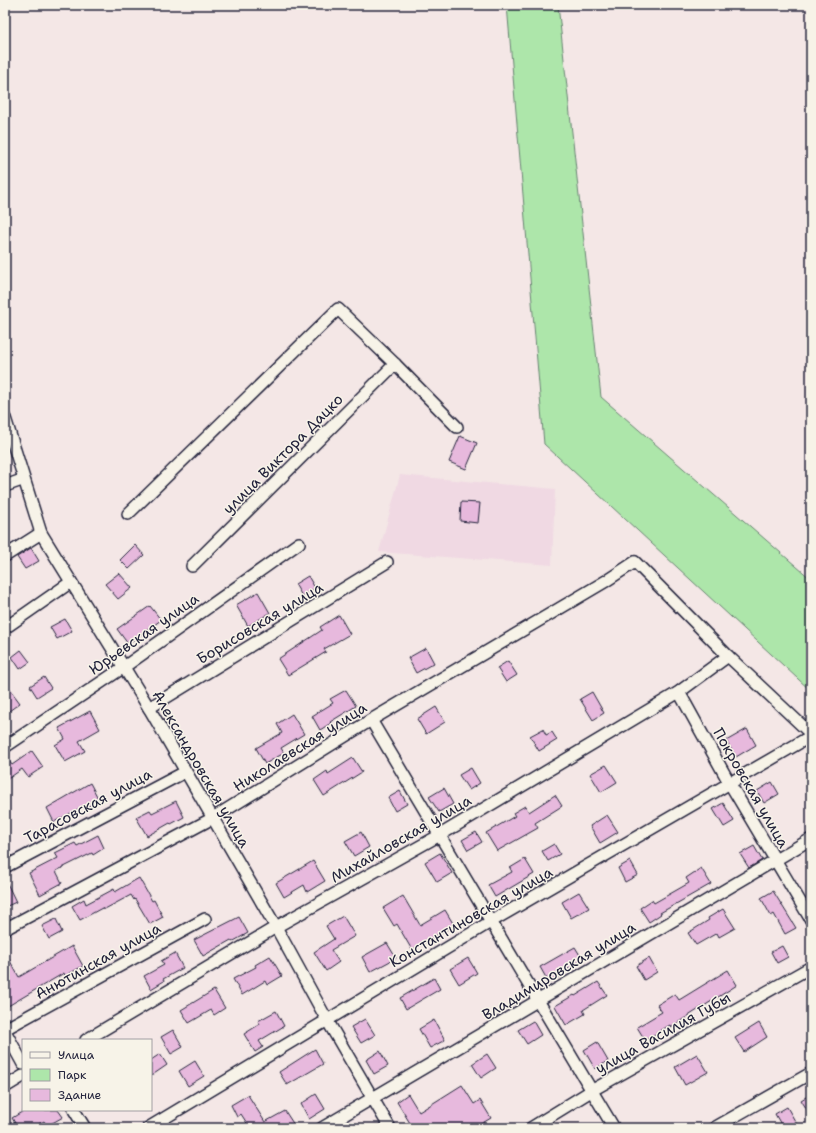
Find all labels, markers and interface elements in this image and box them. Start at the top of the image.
street label: улица Виктора Дацко [218,389,348,519]
street label: Борисовская улица [193,577,327,669]
street label: Юрьевская улица [85,588,203,679]
street label: Александровская улица [148,687,255,852]
street label: Николаевская улица [229,697,371,796]
street label: Покровская улица [708,724,794,852]
street label: Тарасовская улица [21,764,156,848]
street label: Михайловская улица [327,790,476,888]
street label: Константиновская улица [386,862,557,972]
street label: Владимировская улица [479,917,640,1025]
street label: Анютинская улица [32,918,165,1004]
street label: улица Василия Губы [592,987,734,1079]
legend [22,1039,152,1111]
text: Улица [58,1047,95,1063]
text: Парк [58,1067,87,1083]
text: Здание [58,1087,102,1103]

